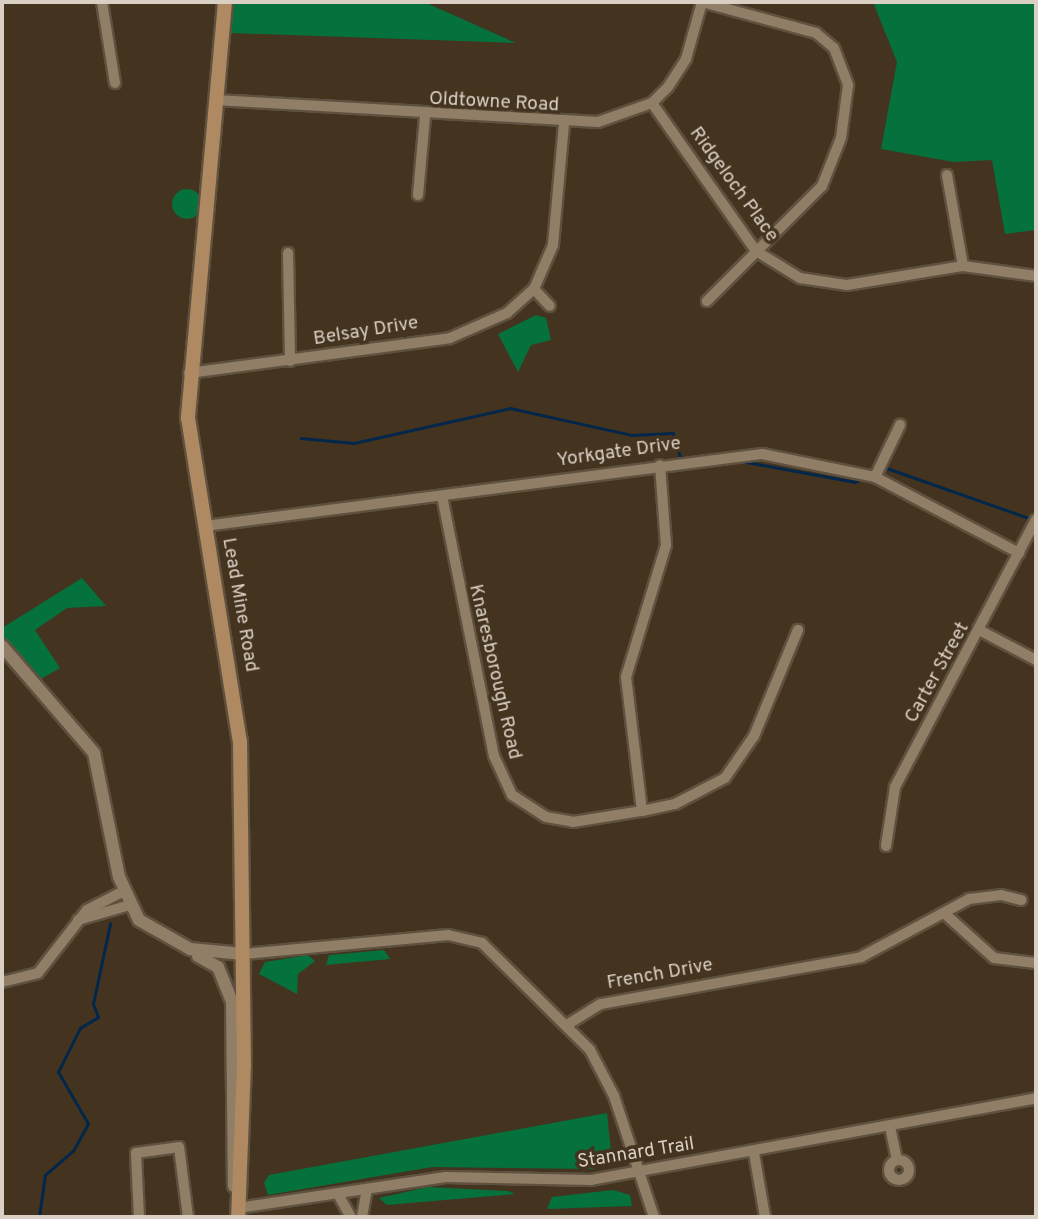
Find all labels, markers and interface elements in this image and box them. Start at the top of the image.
street label: Oldtowne Road [428,88,560,118]
street label: Ridgeloch Place [684,123,782,247]
street label: Belsay Drive [312,312,420,352]
street label: Yorkgate Drive [556,433,682,473]
street label: Lead Mine Road [216,536,262,674]
street label: Knaresborough Road [463,582,525,762]
street label: Carter Street [901,619,975,727]
street label: French Drive [605,954,715,996]
street label: Stannard Trail [576,1133,696,1175]

